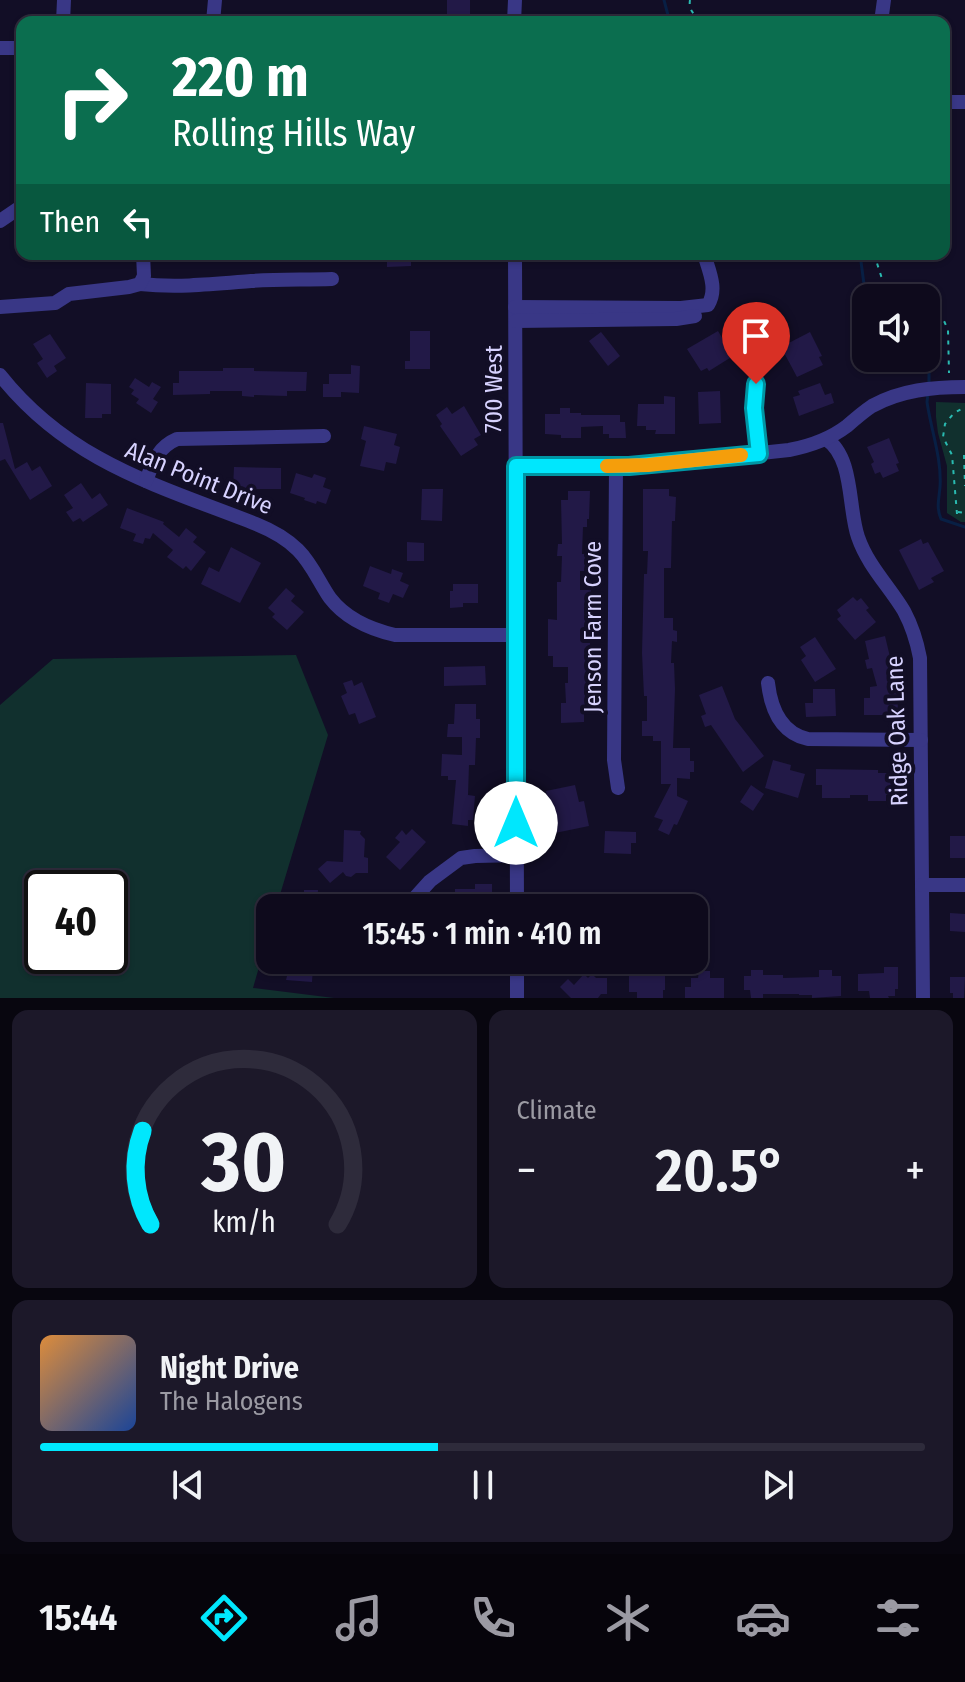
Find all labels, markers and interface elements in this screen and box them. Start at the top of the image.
text: 220 m [172,44,309,111]
icon: right [40,48,144,152]
text: Rolling Hills Way [172,112,415,156]
icon: left [116,200,160,244]
text: Then [40,204,100,240]
map controls [852,284,940,372]
button: sound [852,284,940,372]
pin [722,302,790,384]
icon: arrive [734,314,778,358]
street label: 700 West [480,345,508,433]
street label: Alan Point Drive [121,436,277,520]
street label: Jenson Farm Cove [579,541,607,713]
street label: Ridge Oak Lane [880,655,914,807]
position arrow [474,781,558,865]
speed limit sign: 40 [24,870,128,974]
text: 15:45 · 1 min · 410 m [362,916,602,952]
text: Climate [517,1095,597,1126]
text: 30 [201,1113,287,1213]
text: 20.5° [655,1135,786,1207]
text: − [517,1144,536,1197]
text: + [905,1144,925,1197]
text: km/h [212,1205,276,1240]
text: Night Drive [160,1350,299,1386]
text: The Halogens [160,1386,303,1417]
icon: previous [166,1463,210,1507]
icon: pause [461,1463,505,1507]
icon: next [756,1463,800,1507]
icon: directions [196,1590,252,1646]
icon: music [331,1590,387,1646]
icon: phone [465,1590,521,1646]
icon: climate [600,1590,656,1646]
icon: car [735,1590,791,1646]
icon: filters [870,1590,926,1646]
text: 15:44 [39,1596,117,1640]

